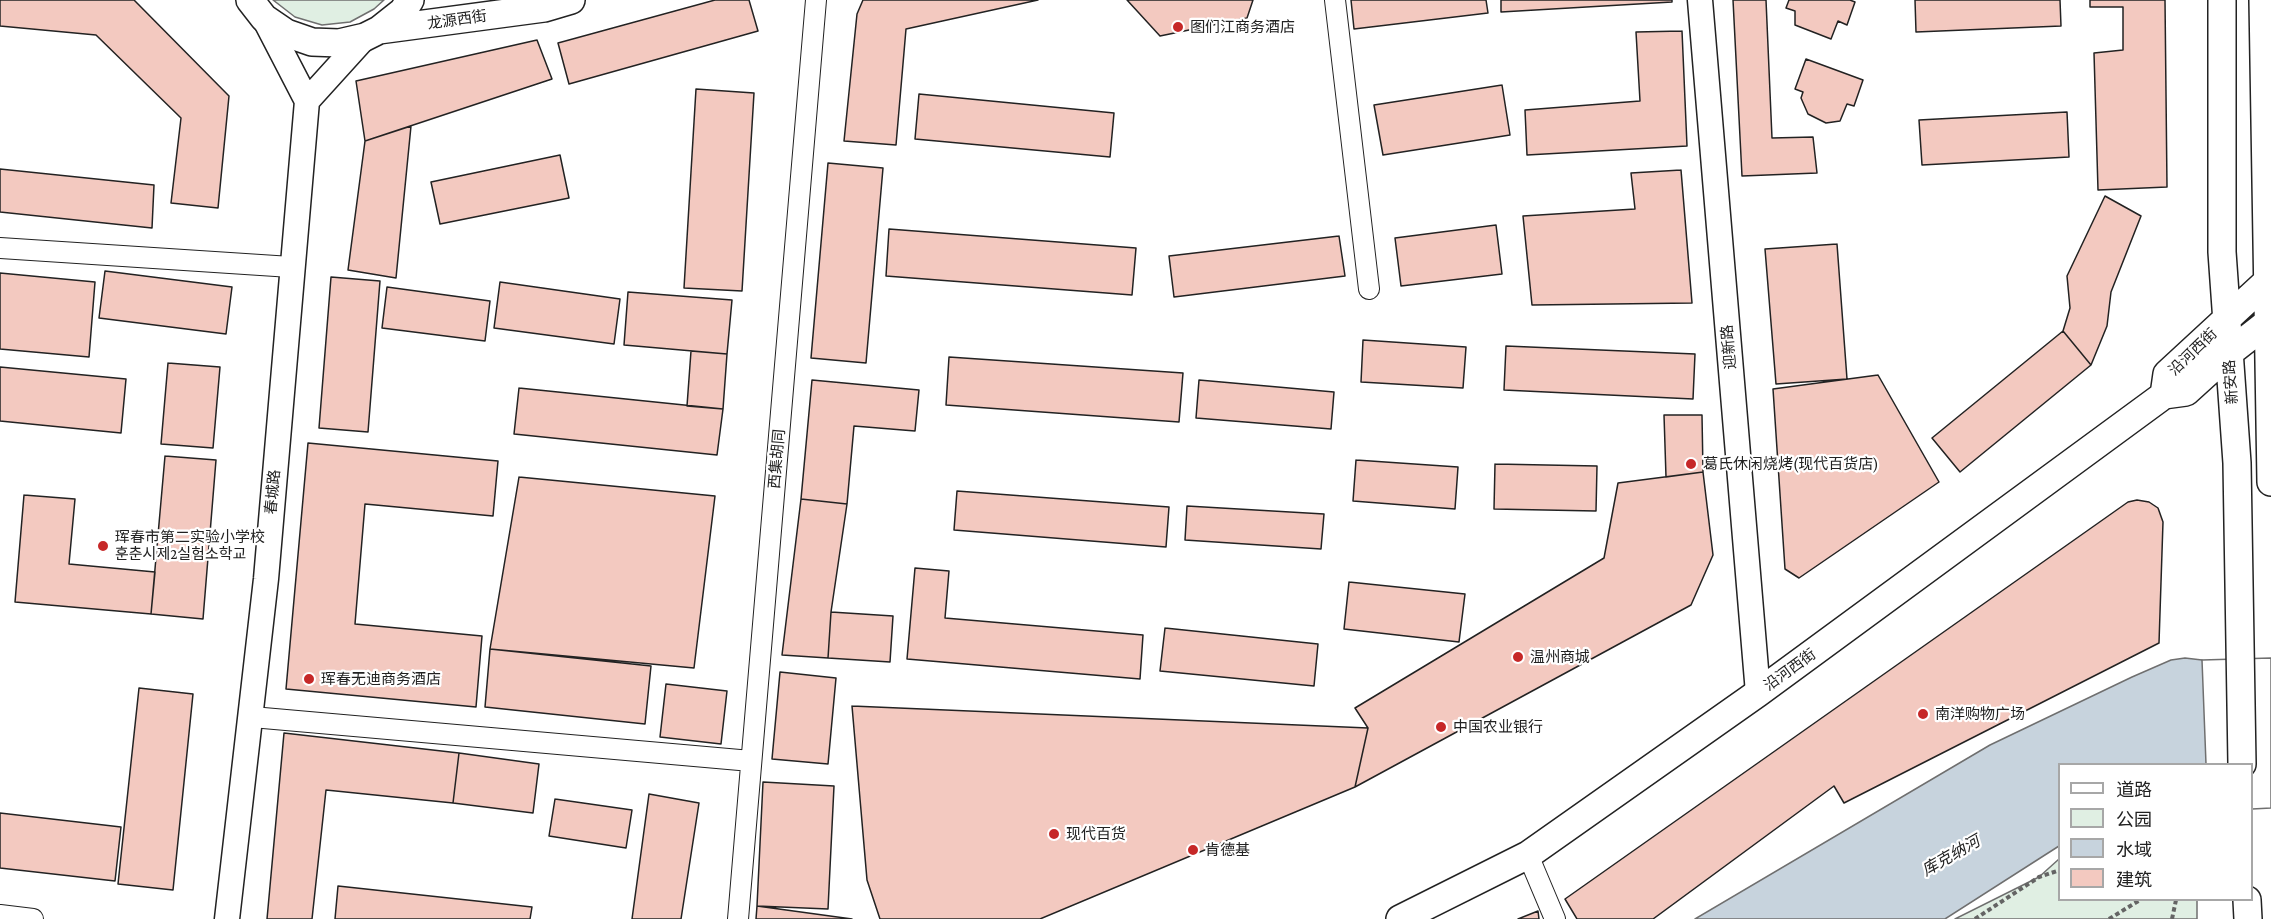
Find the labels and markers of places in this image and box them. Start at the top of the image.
place label: 图们江商务酒店 [1190,18,1295,36]
marker: 图们江商务酒店 [1171,20,1185,34]
place label: 葛氏休闲烧烤(现代百货店) [1703,455,1879,473]
marker: 葛氏休闲烧烤(现代百货店) [1684,457,1698,471]
place label: 珲春市第二实验小学校 훈춘시제2실험소학교 [115,528,265,563]
marker: 珲春市第二实验小学校 훈춘시제2실험소학교 [96,539,110,553]
place label: 温州商城 [1530,648,1590,666]
marker: 温州商城 [1511,650,1525,664]
place label: 珲春无迪商务酒店 [321,670,441,688]
marker: 珲春无迪商务酒店 [302,672,316,686]
place label: 南洋购物广场 [1935,705,2025,723]
marker: 南洋购物广场 [1916,707,1930,721]
place label: 中国农业银行 [1453,718,1543,736]
marker: 中国农业银行 [1434,720,1448,734]
place label: 现代百货 [1066,825,1126,843]
marker: 现代百货 [1047,827,1061,841]
place label: 肯德基 [1205,841,1250,859]
marker: 肯德基 [1186,843,1200,857]

